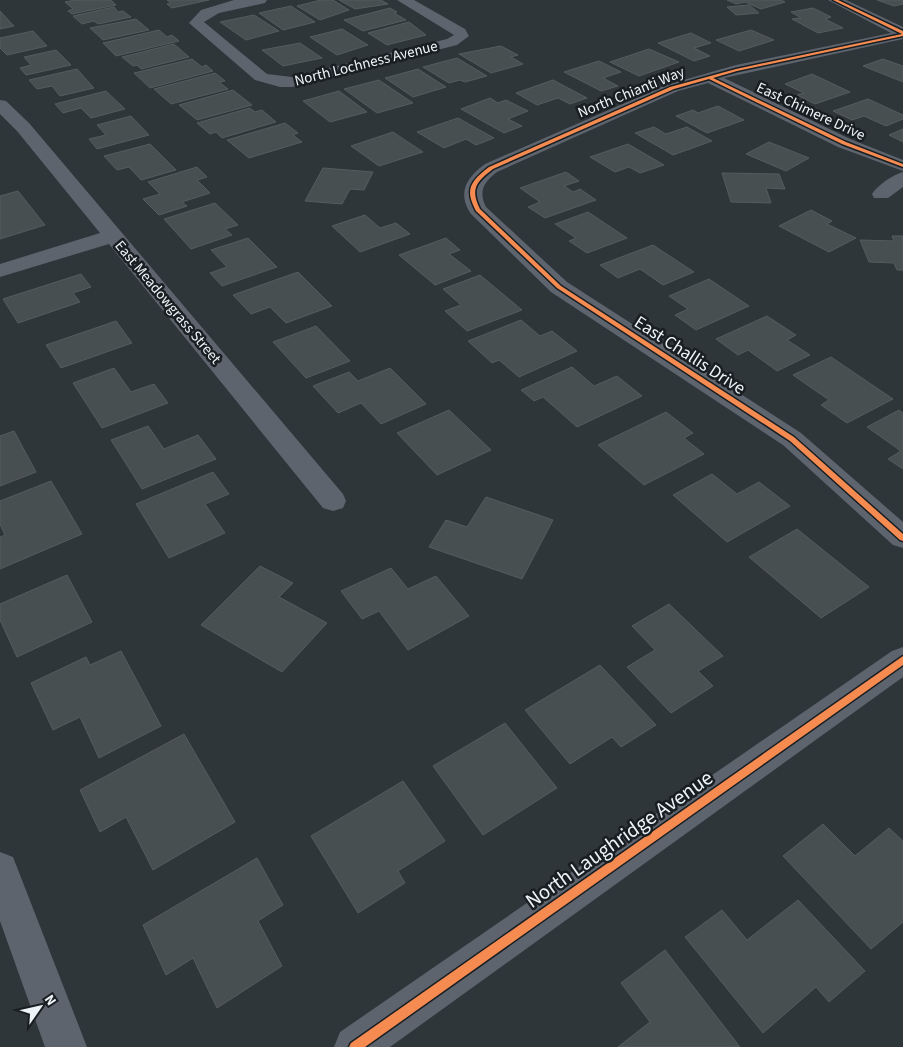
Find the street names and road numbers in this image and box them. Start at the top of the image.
street label: North Lochness Avenue [292,36,440,91]
street label: North Chianti Way [575,62,688,123]
street label: East Chimere Drive [753,77,869,146]
street label: East Meadowgrass Street [110,236,226,369]
street label: East Challis Drive [629,310,750,401]
street label: North Laughridge Avenue [519,763,719,915]

